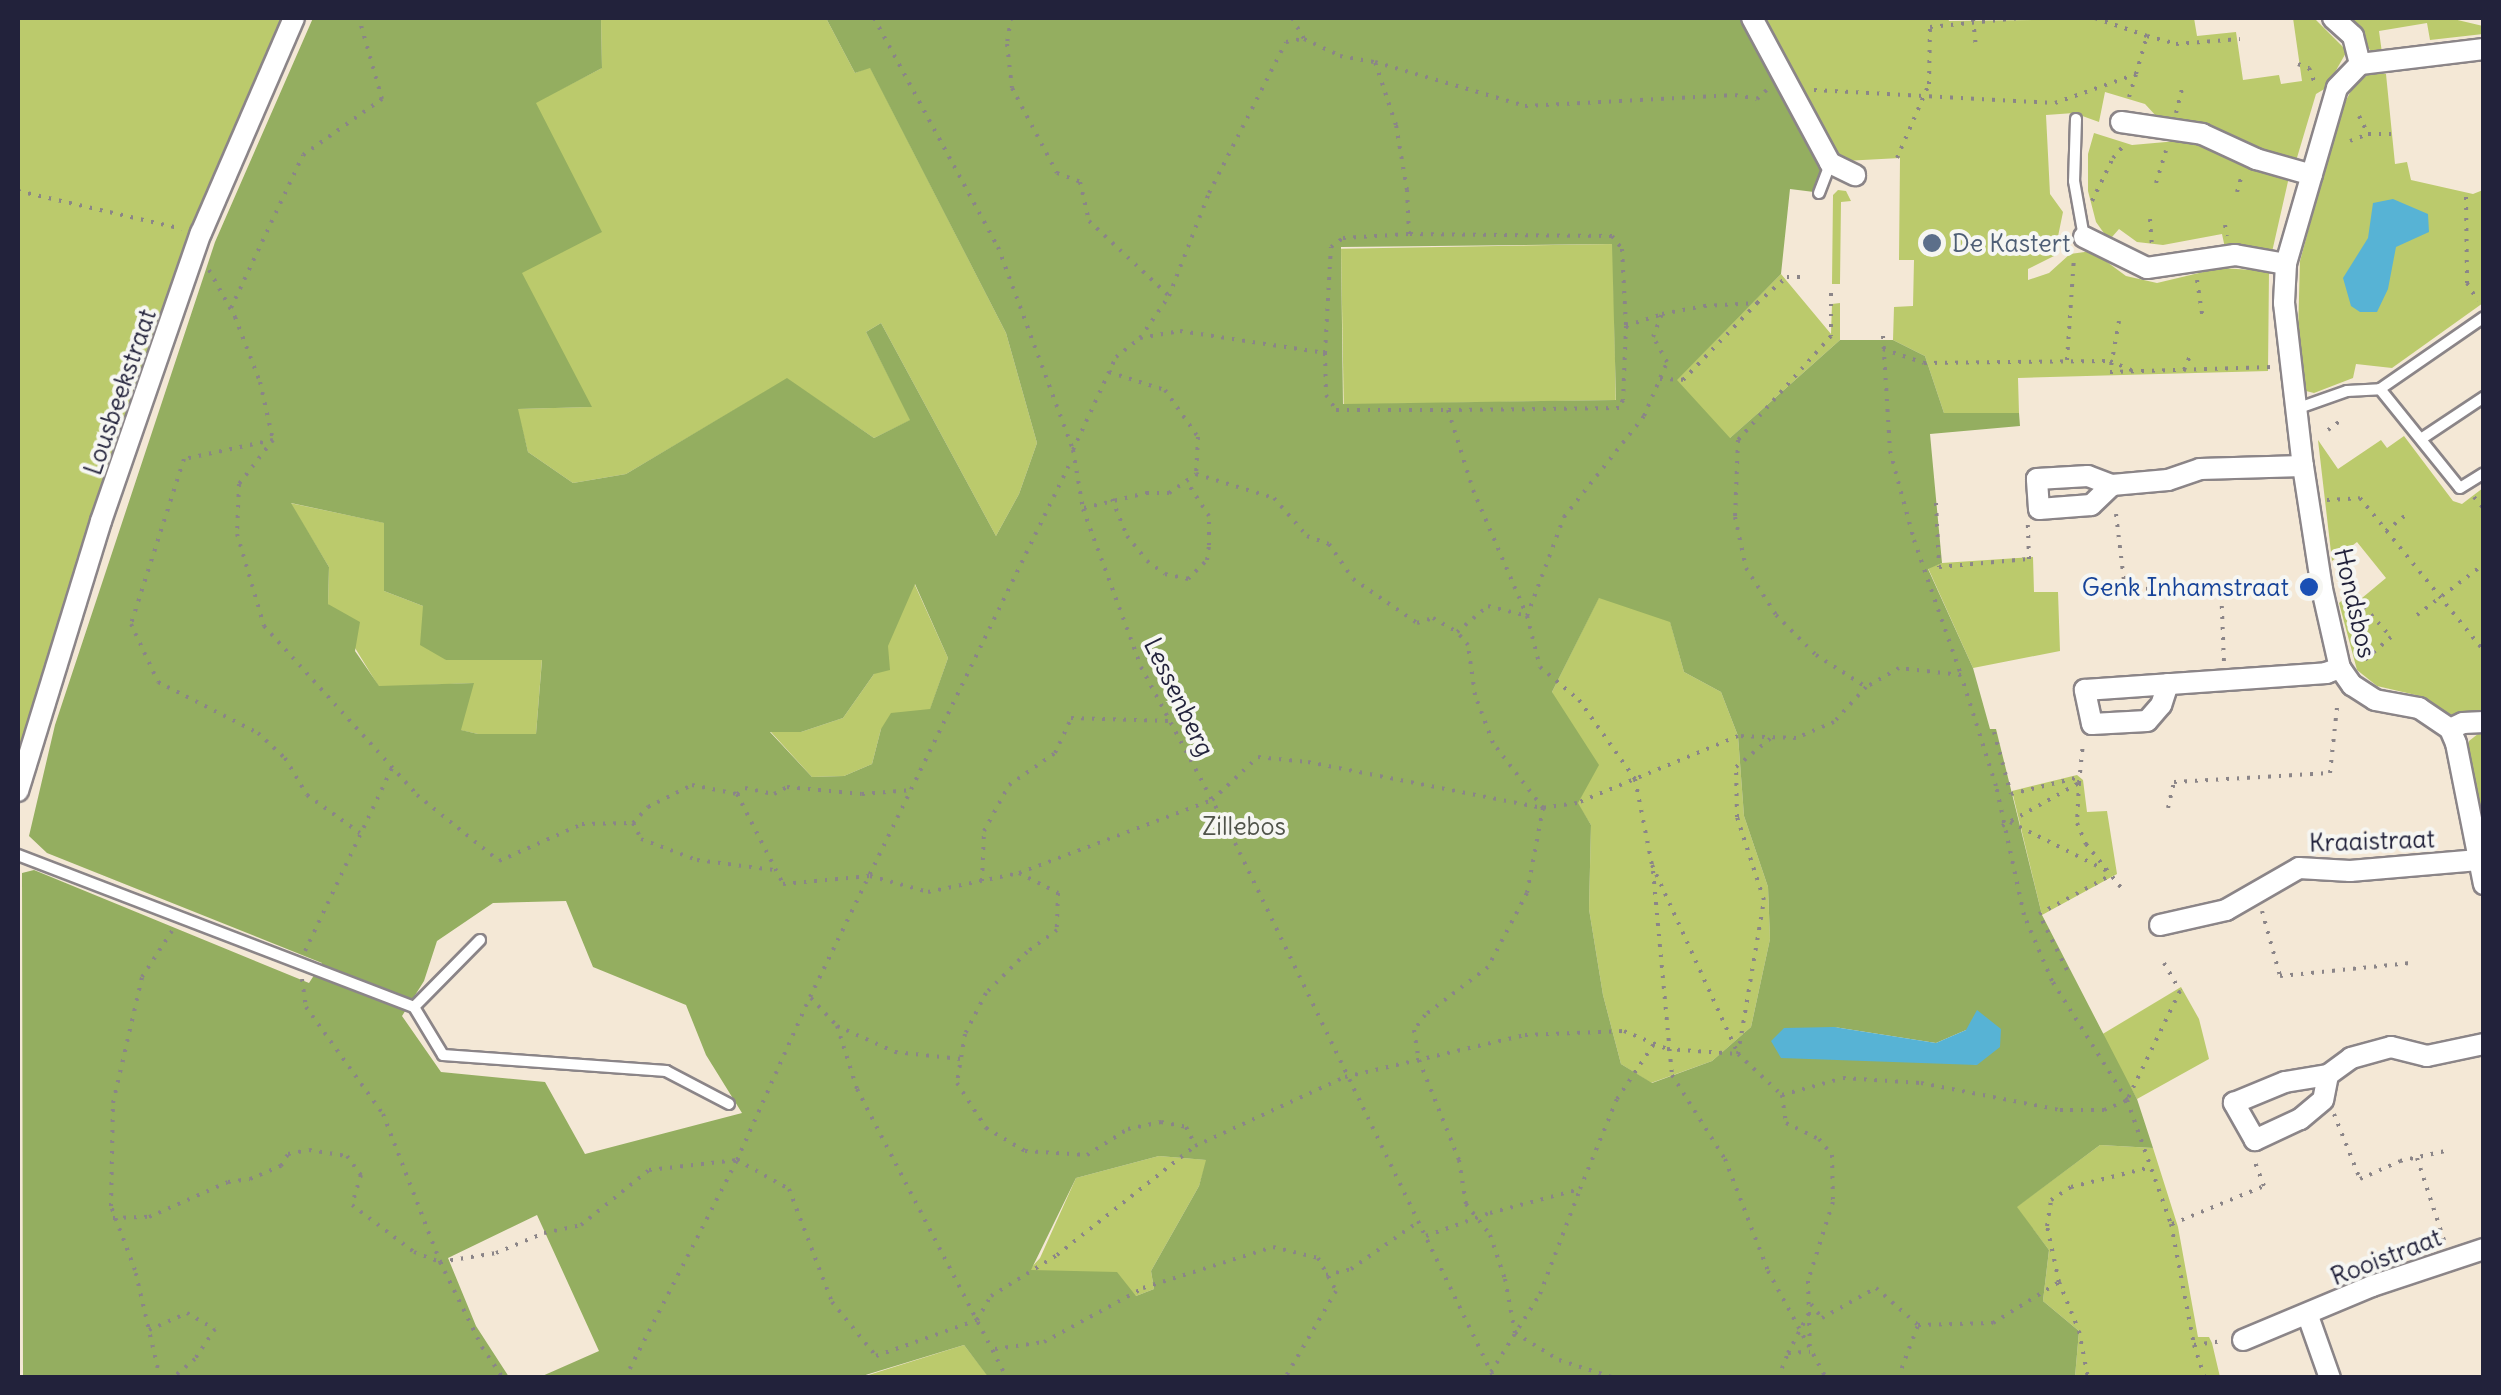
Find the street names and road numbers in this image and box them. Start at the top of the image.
street label: Lousbeekstraat [78,305,162,479]
street label: Hondsbos [2328,545,2382,661]
street label: Lessenberg [1137,633,1221,761]
street label: Kraaistraat [2309,824,2435,858]
street label: Rooistraat [2326,1222,2446,1292]

